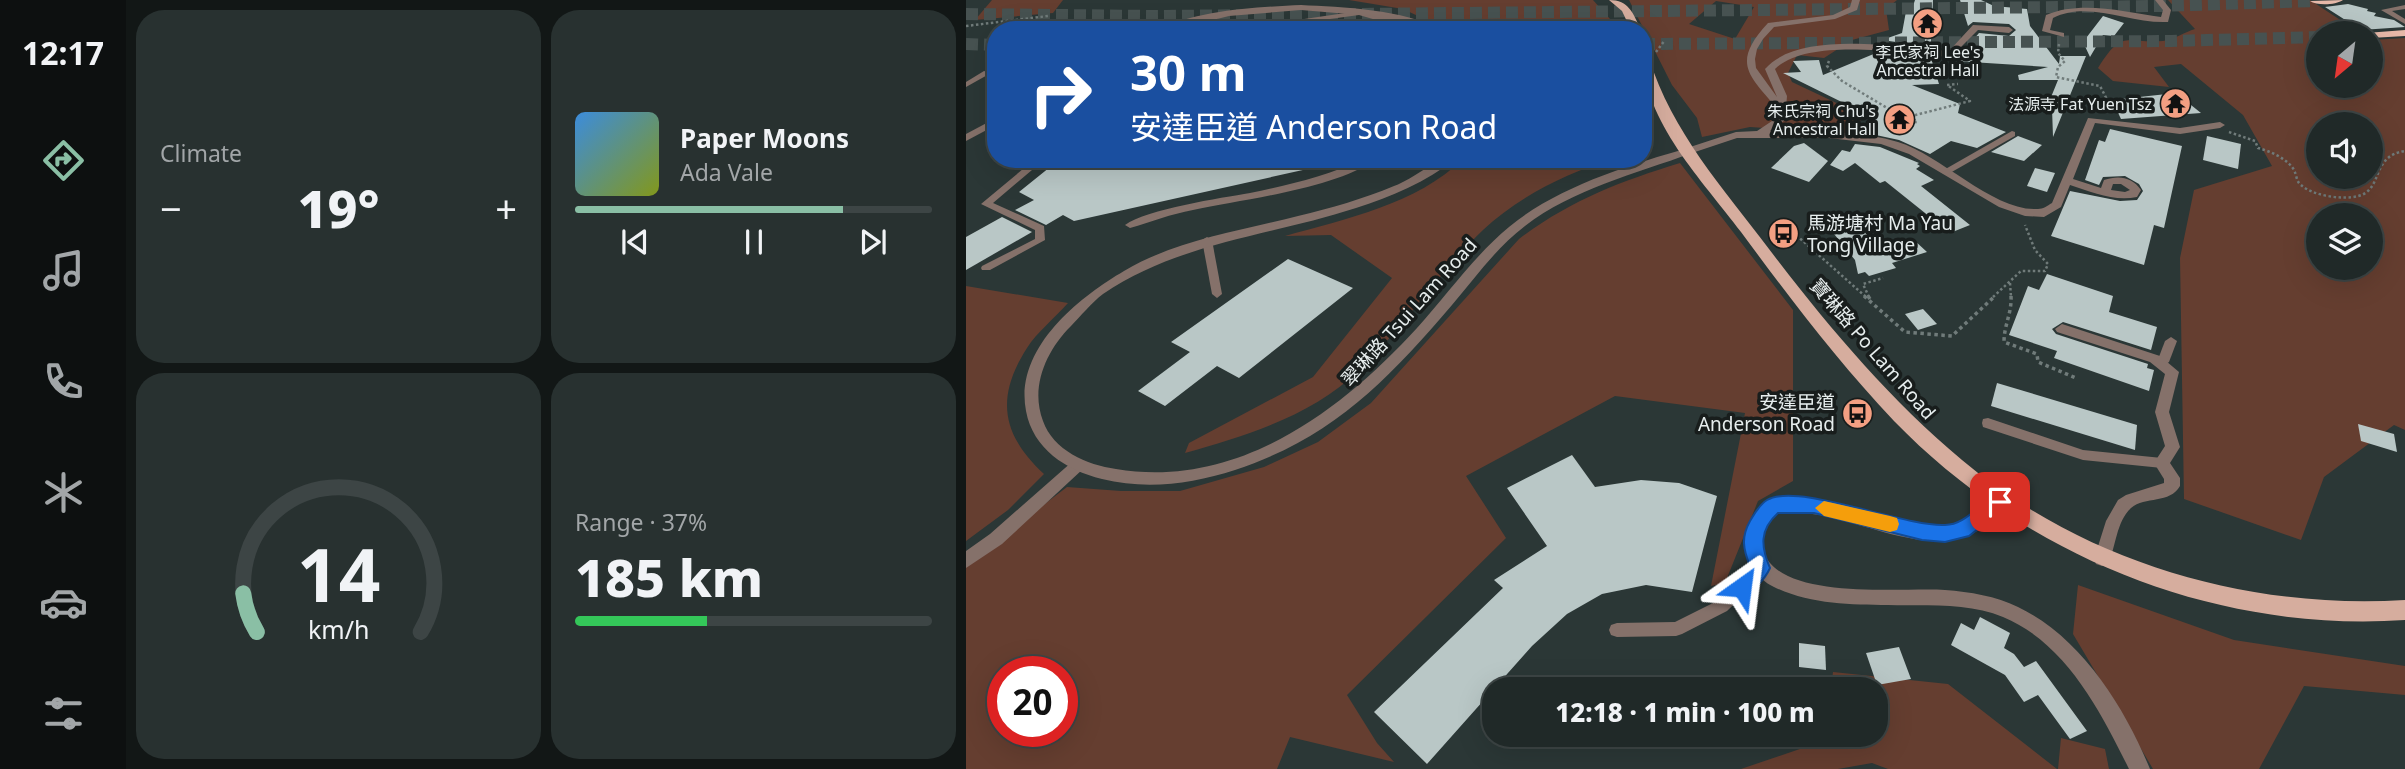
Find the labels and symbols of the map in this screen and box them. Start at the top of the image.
temple icon: 李氏家祠 Lee's Ancestral Hall [1911,6,1945,40]
north arrow [2306,21,2384,98]
place label: 李氏家祠 Lee's Ancestral Hall [1875,41,1981,81]
temple icon: 法源寺 Fat Yuen Tsz [2158,87,2192,121]
place label: 法源寺 Fat Yuen Tsz [2008,93,2152,115]
place label: 朱氏宗祠 Chu's Ancestral Hall [1767,100,1876,140]
temple icon: 朱氏宗祠 Chu's Ancestral Hall [1882,103,1916,137]
place label: 馬游塘村 Ma Yau Tong Village [1807,210,1953,258]
bus stop icon: 馬游塘村 Ma Yau Tong Village [1767,217,1801,251]
street label: 翠琳路 Tsui Lam Road [1335,232,1483,392]
street label: 寶琳路 Po Lam Road [1805,273,1941,425]
place label: 安達臣道 Anderson Road [1698,389,1835,437]
bus stop icon: 安達臣道 Anderson Road [1841,396,1875,430]
pin [1970,472,2030,532]
position arrow [1705,550,1779,624]
speed limit sign: 20 [987,656,1078,747]

